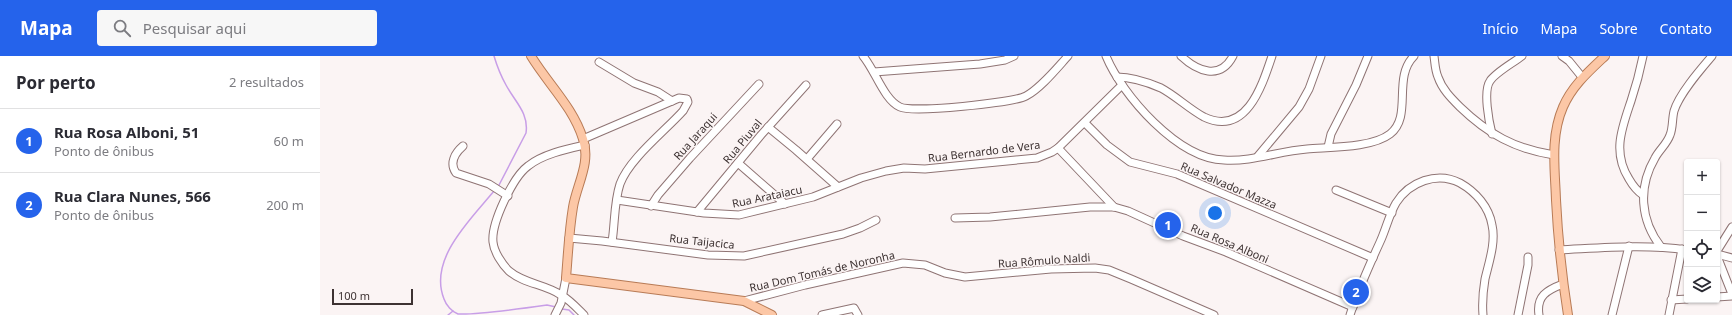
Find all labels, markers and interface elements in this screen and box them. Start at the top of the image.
search box [97,10,377,46]
text: Mapa [20,15,73,41]
icon: search [111,17,133,39]
text: Pesquisar aqui [143,18,246,38]
text: Início [1483,19,1518,38]
text: Mapa [1540,19,1577,38]
text: Sobre [1599,19,1638,38]
text: Contato [1660,19,1712,38]
text: Por perto [16,71,96,94]
text: 2 resultados [229,73,304,91]
street label: Rua Jaraqui [670,109,720,163]
street label: Rua Piuval [719,116,765,166]
text: Rua Rosa Alboni, 51 [54,122,199,142]
text: 1 [25,132,33,150]
text: 60 m [274,132,304,150]
street label: Rua Bernardo de Vera [927,137,1041,165]
text: Ponto de ônibus [54,142,154,160]
street label: Rua Salvador Mazza [1179,158,1279,212]
map controls [1684,159,1720,303]
button: + [1684,159,1720,195]
street label: Rua Arataiacu [731,181,803,211]
text: Rua Clara Nunes, 566 [54,186,211,206]
button: − [1684,195,1720,231]
text: 2 [25,196,33,214]
text: 200 m [266,196,304,214]
your location [1205,203,1225,223]
text: Ponto de ônibus [54,206,154,224]
pin: 1 [1155,210,1181,240]
street label: Rua Rosa Alboni [1189,220,1271,266]
street label: Rua Taijacica [669,230,735,252]
button: locate [1684,231,1720,267]
street label: Rua Dom Tomás de Noronha [748,247,896,295]
street label: Rua Rômulo Naldi [997,249,1091,271]
button: layers [1684,267,1720,303]
pin: 2 [1343,277,1369,307]
scale bar [332,287,413,306]
text: 100 m [338,288,370,303]

